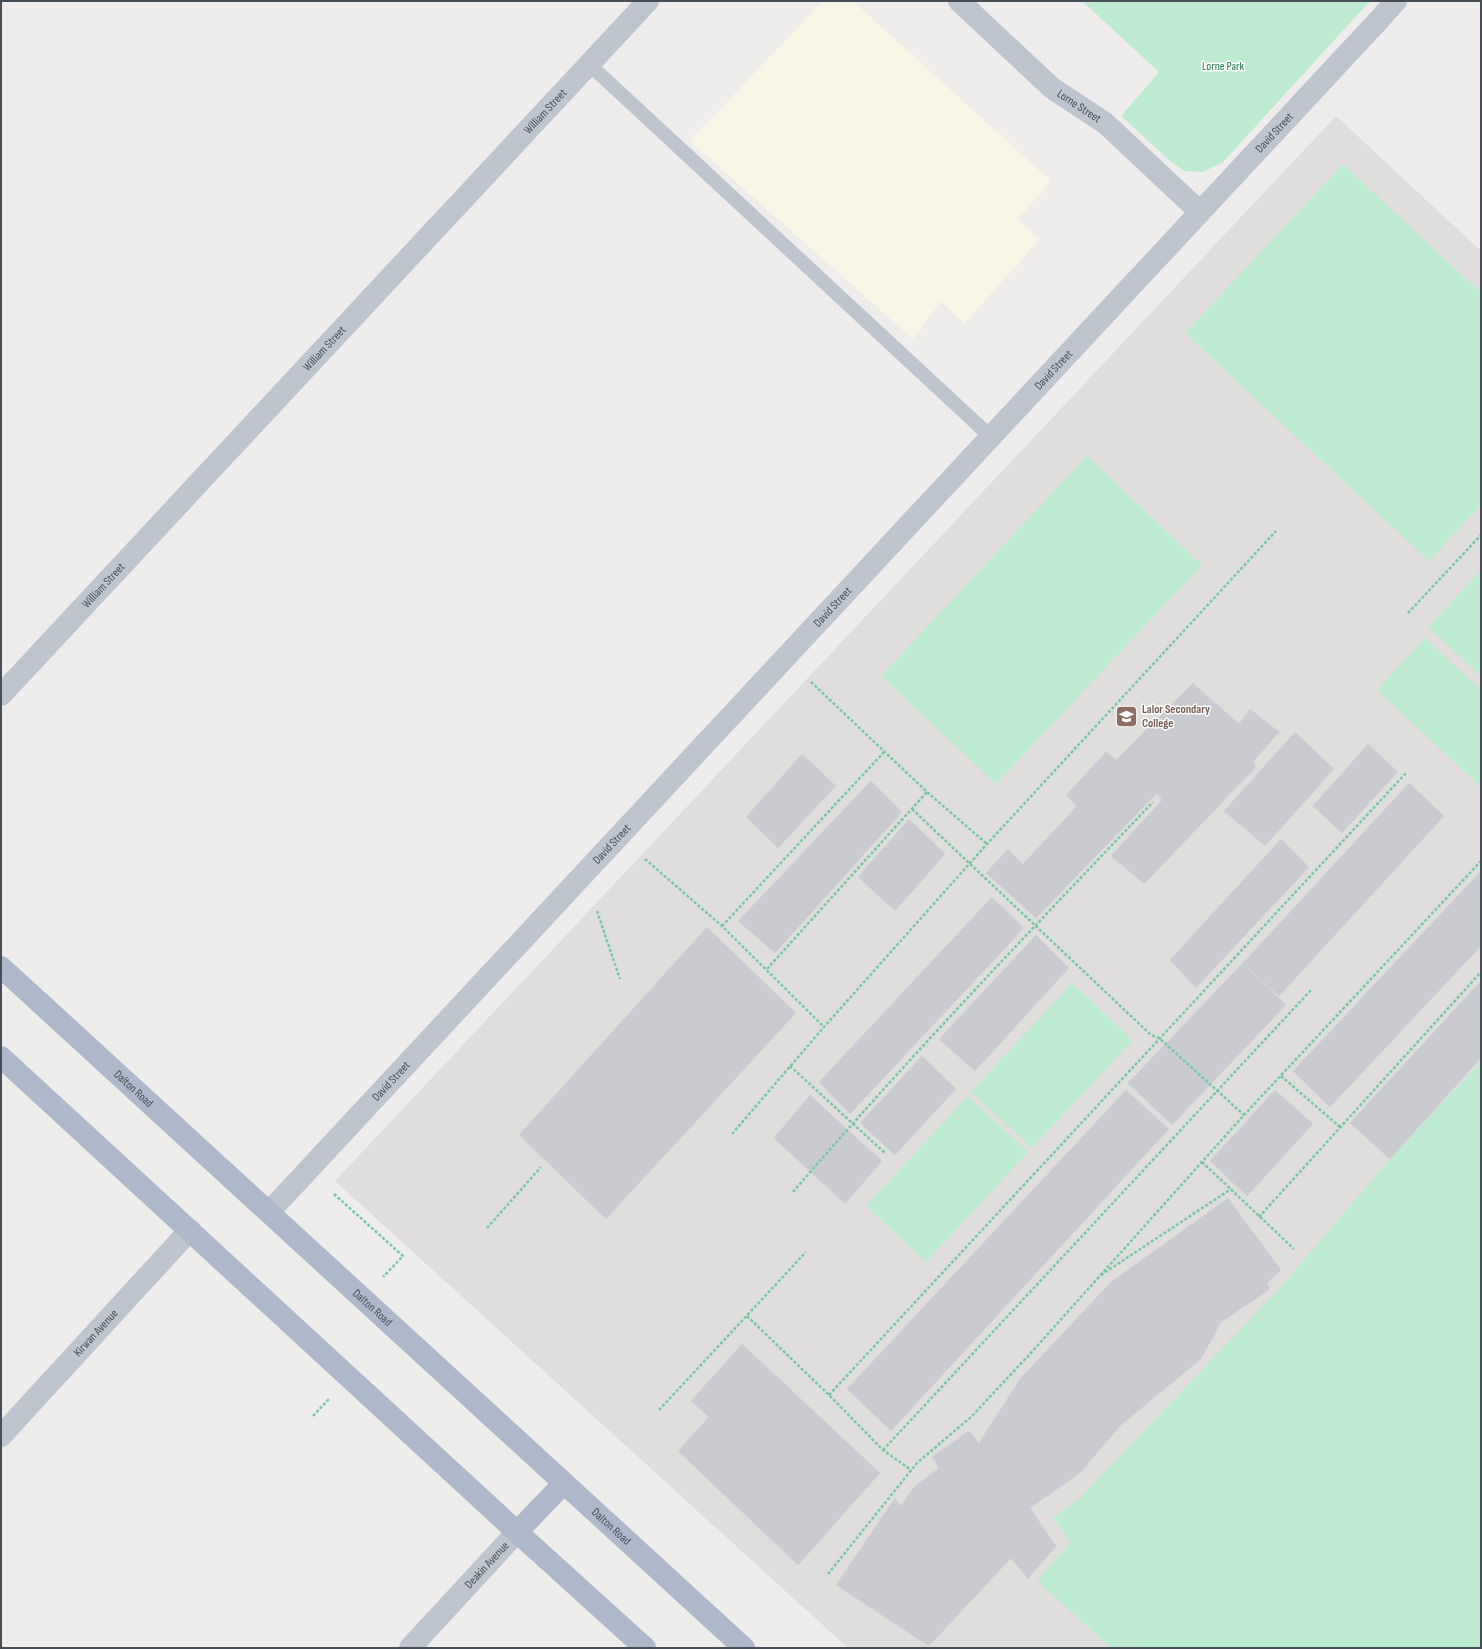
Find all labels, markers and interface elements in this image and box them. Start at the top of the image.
park label: Lorne Park [1202,59,1244,74]
street label: William Street [520,85,570,137]
street label: Lorne Street [1054,86,1105,126]
street label: David Street [1252,109,1297,156]
street label: William Street [299,322,349,374]
street label: David Street [1031,346,1076,393]
street label: William Street [78,559,128,611]
street label: David Street [810,583,855,630]
place label: Lalor Secondary College [1142,702,1210,731]
school or university icon: Lalor Secondary College [1114,703,1140,729]
street label: David Street [589,820,634,867]
street label: David Street [369,1058,414,1104]
street label: Dalton Road [111,1067,157,1110]
street label: Dalton Road [350,1286,395,1329]
street label: Kirwan Avenue [70,1306,121,1360]
street label: Dalton Road [589,1505,634,1548]
street label: Deakin Avenue [461,1538,512,1592]

